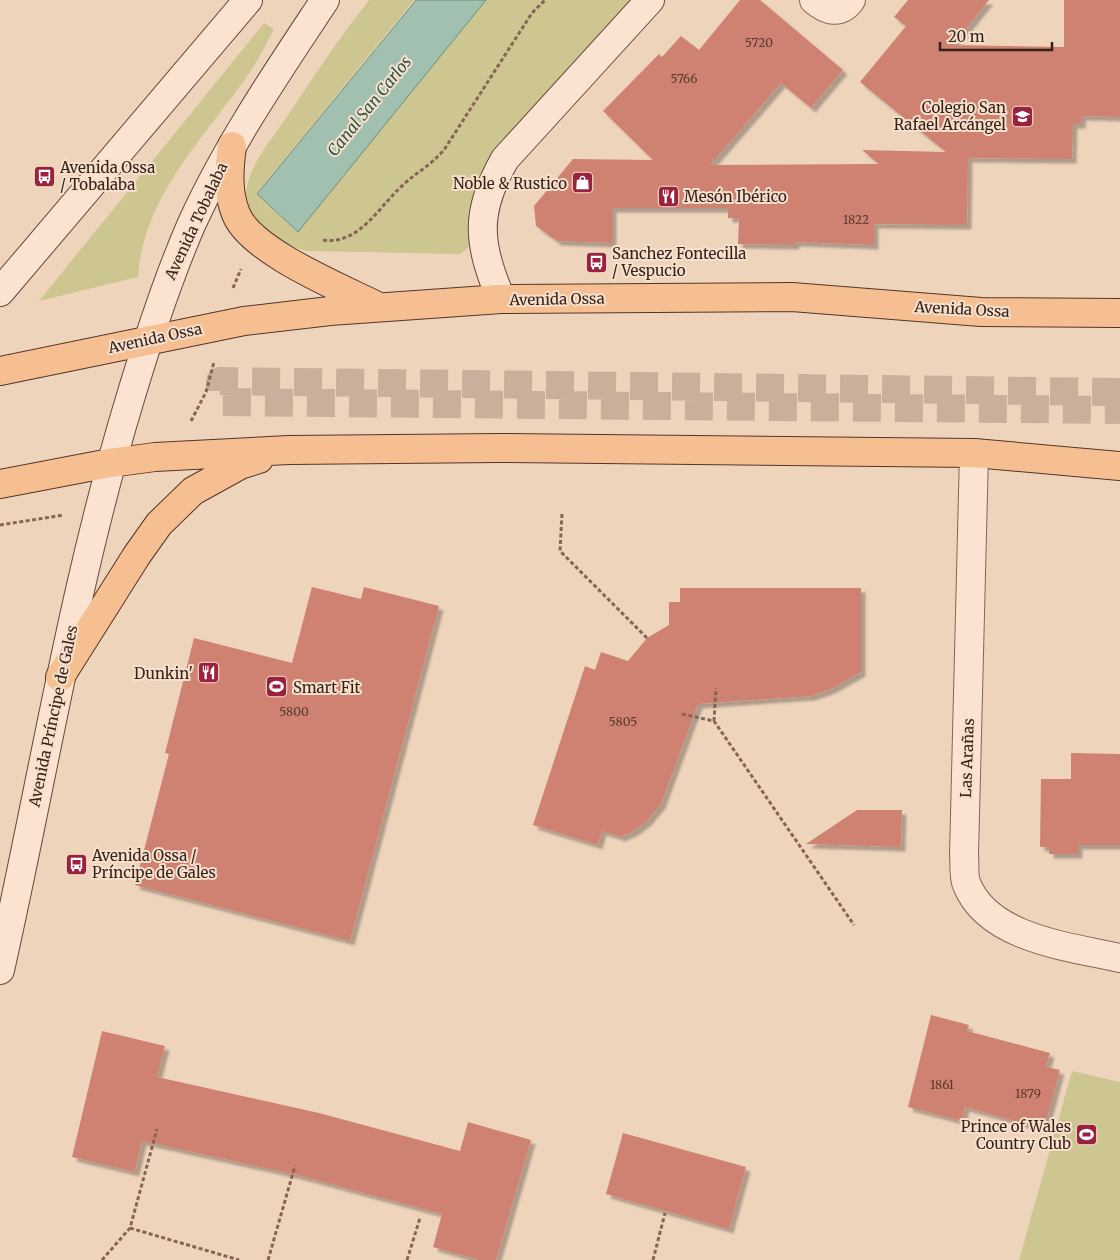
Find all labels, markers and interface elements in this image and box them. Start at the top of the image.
scale bar [940,20,1052,52]
text: 20 m [948,27,985,46]
house number: 5720 [745,35,773,50]
water label: Canal San Carlos [323,52,416,160]
house number: 5766 [670,71,698,86]
place label: Colegio San Rafael Arcángel [894,98,1006,134]
school or university icon: Colegio San Rafael Arcángel [1010,104,1034,128]
place label: Avenida Ossa / Tobalaba [59,158,155,194]
street label: Avenida Tobalaba [160,159,231,284]
bus stop icon: Avenida Ossa / Tobalaba [32,164,56,188]
shop icon: Noble & Rustico [571,171,595,195]
place label: Noble & Rustico [453,174,567,193]
restaurant icon: Mesón Ibérico [656,184,680,208]
place label: Mesón Ibérico [684,187,787,206]
house number: 1822 [843,212,869,227]
place label: Sanchez Fontecilla / Vespucio [612,244,746,280]
bus stop icon: Sanchez Fontecilla / Vespucio [584,250,608,274]
street label: Avenida Ossa [508,289,605,309]
street label: Avenida Ossa [913,297,1010,321]
street label: Avenida Ossa [105,319,204,357]
street label: Avenida Príncipe de Gales [24,623,82,810]
restaurant icon: Dunkin' [197,661,221,685]
place label: Dunkin' [134,664,193,683]
sports icon: Smart Fit [265,675,289,699]
place label: Smart Fit [293,678,360,697]
house number: 5800 [279,704,309,719]
house number: 5805 [609,714,637,729]
street label: Las Arañas [956,718,978,798]
place label: Avenida Ossa / Príncipe de Gales [91,846,216,882]
bus stop icon: Avenida Ossa / Príncipe de Gales [64,852,88,876]
house number: 1861 [930,1077,955,1092]
house number: 1879 [1015,1086,1041,1101]
place label: Prince of Wales Country Club [961,1117,1071,1153]
sports icon: Prince of Wales Country Club [1075,1123,1099,1147]

